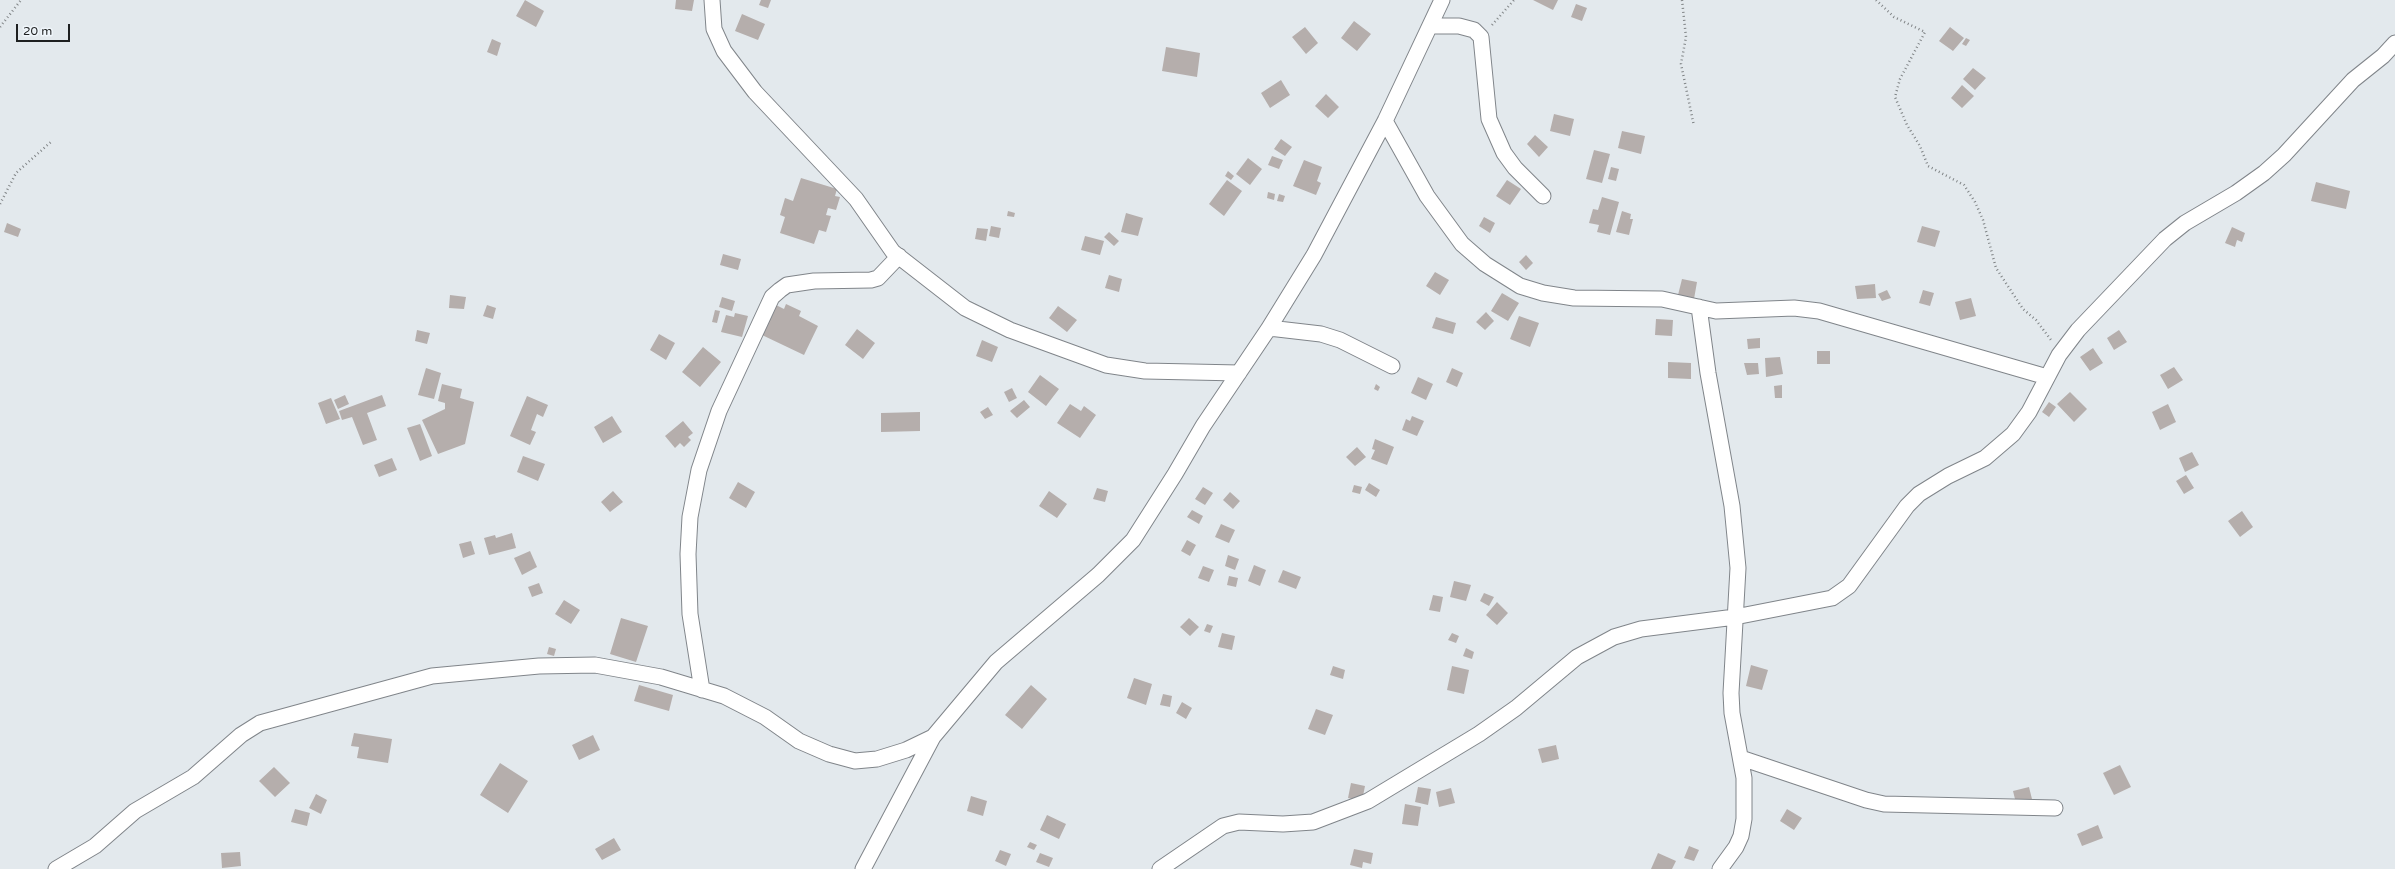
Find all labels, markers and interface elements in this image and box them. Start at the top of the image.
scale bar [18,16,72,42]
text: 20 m [23,24,52,38]

